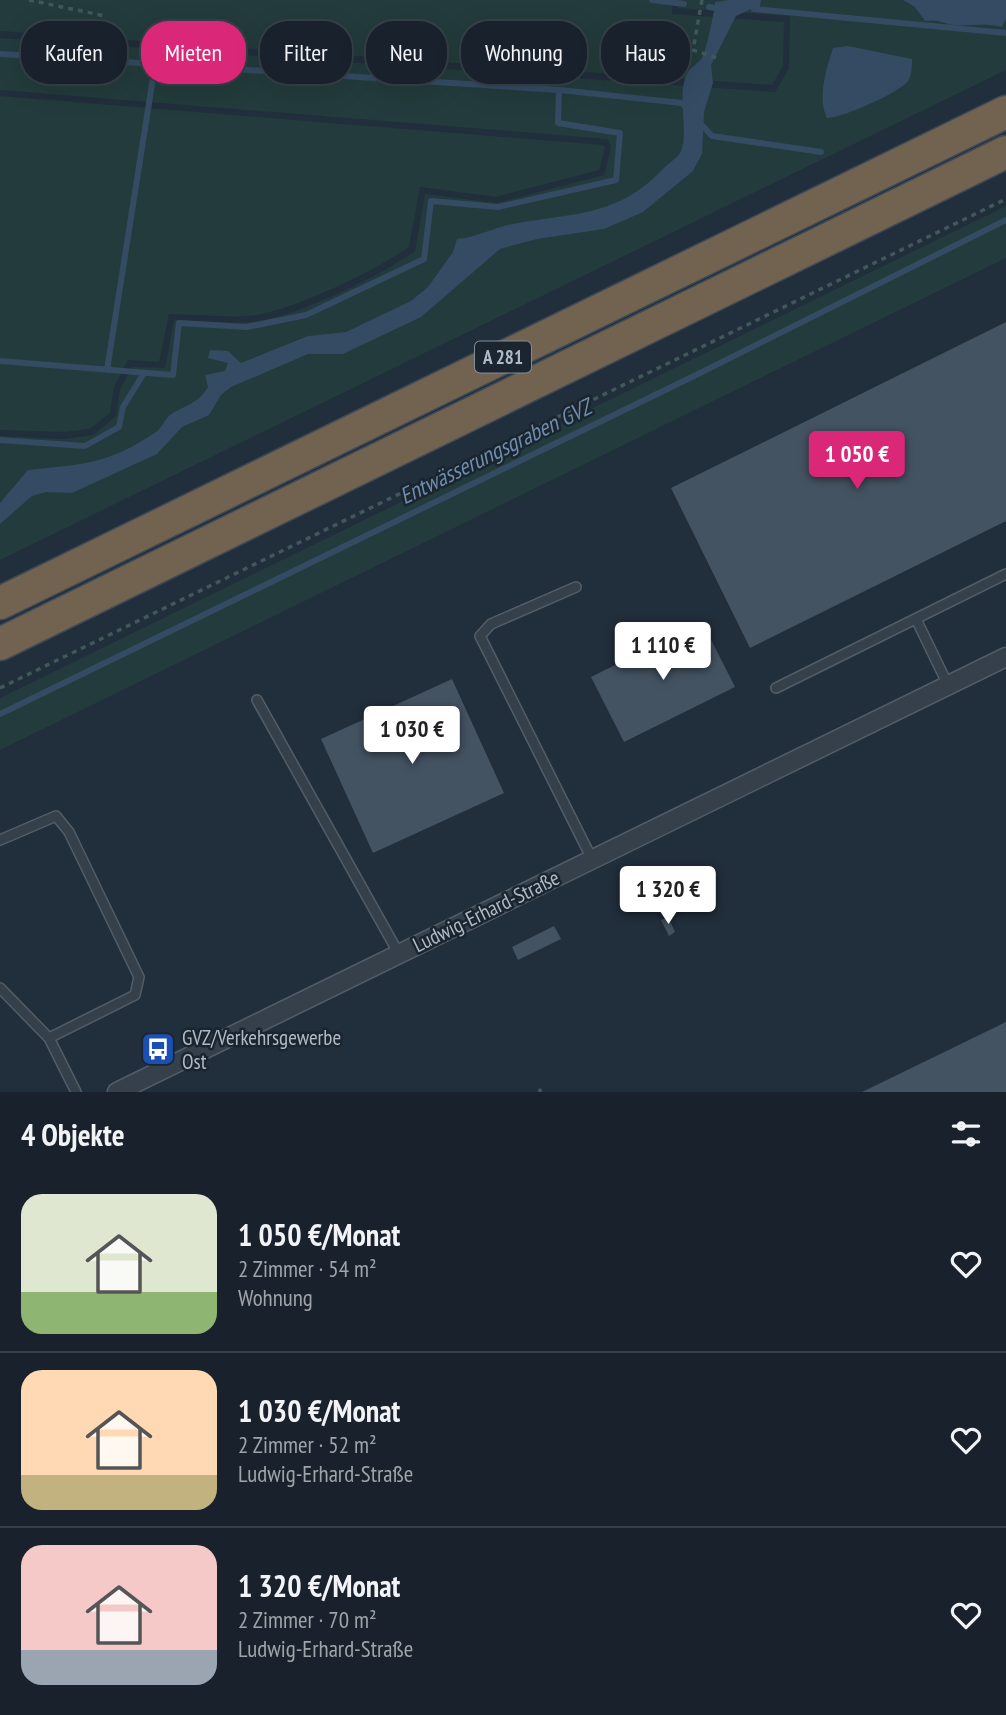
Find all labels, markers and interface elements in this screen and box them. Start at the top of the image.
chip: Kaufen [21,21,127,84]
chip: Mieten [141,21,246,84]
chip: Filter [260,21,352,84]
chip: Neu [366,21,447,84]
chip: Wohnung [461,21,587,84]
chip: Haus [601,21,690,84]
road number: A 281 [475,342,531,372]
water label: Entwässerungsgraben GVZ [394,390,599,510]
pin: 1 050 € [792,432,922,491]
text: 1 050 € [825,439,889,468]
pin: 1 110 € [598,622,728,682]
text: 1 110 € [631,630,695,659]
pin: 1 030 € [347,706,477,766]
text: 1 030 € [380,714,444,743]
street label: Ludwig-Erhard-Straße [408,864,564,958]
pin: 1 320 € [603,866,733,926]
text: 1 320 € [636,874,700,903]
place label: GVZ/Verkehrsgewerbe Ost [182,1024,341,1075]
bus stop icon: GVZ/Verkehrsgewerbe Ost [139,1030,177,1068]
text: 4 Objekte [21,1115,125,1154]
icon: filters [947,1115,985,1153]
text: 1 050 €/Monat [238,1215,400,1254]
icon: home [77,1222,161,1306]
icon: heart [947,1245,985,1283]
text: 2 Zimmer · 54 m² [238,1254,376,1283]
text: Wohnung [238,1283,313,1312]
text: 1 030 €/Monat [238,1391,400,1430]
icon: home [77,1398,161,1482]
icon: heart [947,1421,985,1459]
text: 2 Zimmer · 52 m² [238,1430,376,1459]
text: Ludwig-Erhard-Straße [238,1459,413,1488]
text: 1 320 €/Monat [238,1566,400,1605]
icon: home [77,1573,161,1657]
icon: heart [947,1596,985,1634]
text: 2 Zimmer · 70 m² [238,1605,376,1634]
text: Ludwig-Erhard-Straße [238,1634,413,1663]

